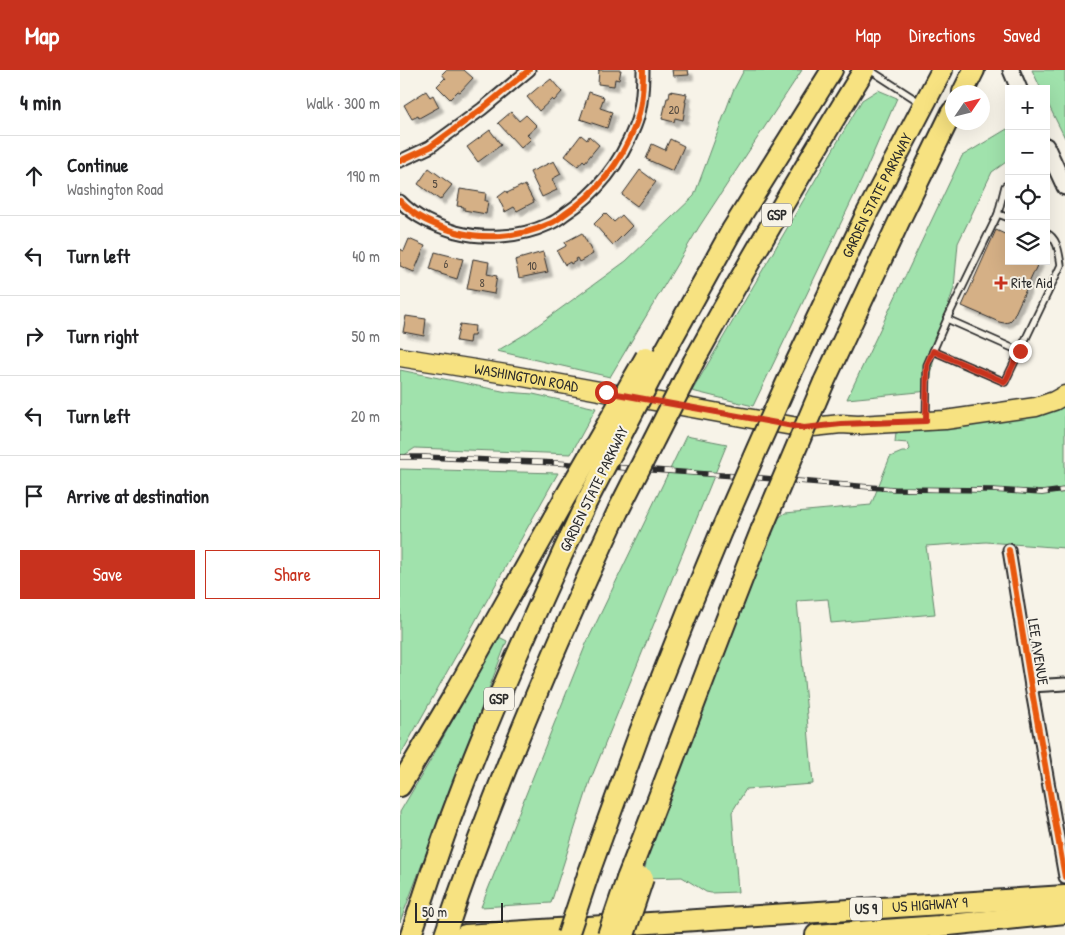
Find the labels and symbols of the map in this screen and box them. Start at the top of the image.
north arrow [945,85,990,130]
house number: 20 [669,101,680,118]
street label: GARDEN STATE PARKWAY [836,129,917,261]
house number: 5 [432,175,438,192]
road number: GSP [762,204,792,226]
house number: 6 [444,255,449,272]
house number: 10 [527,257,537,274]
place label: Rite Aid [1011,272,1052,293]
house number: 8 [479,274,485,291]
marker: Rite Aid [995,277,1007,289]
route end [1009,340,1032,363]
street label: WASHINGTON ROAD [473,358,581,397]
route start [595,381,618,404]
street label: GARDEN STATE PARKWAY [554,422,633,555]
street label: LEE AVENUE [1023,617,1054,687]
road number: GSP [484,688,514,710]
street label: US HIGHWAY 9 [892,891,969,917]
road number: US 9 [850,898,882,921]
scale bar [415,900,502,923]

